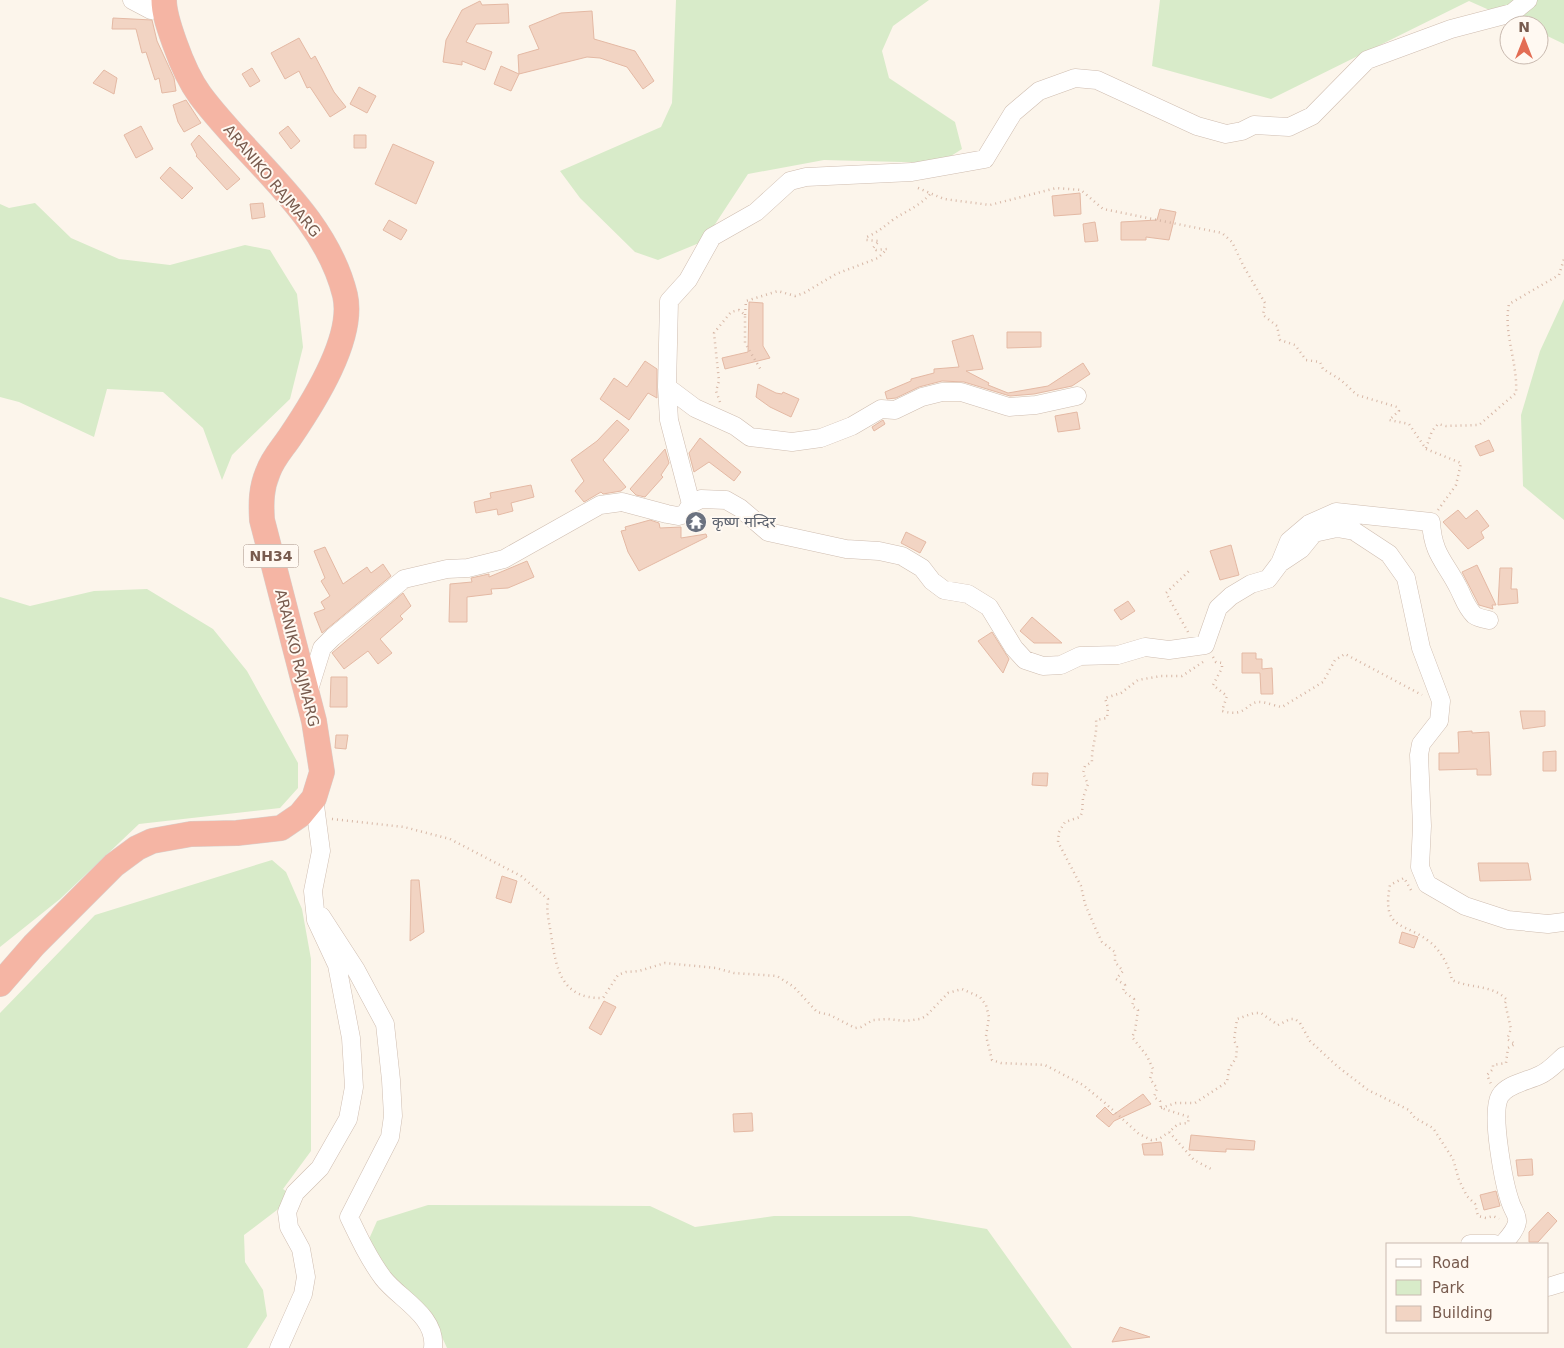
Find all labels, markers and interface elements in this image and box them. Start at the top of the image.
north arrow [1499,15,1549,65]
text: N [1518,19,1530,35]
street label: ARANIKO RAJMARG [220,121,324,241]
temple icon: कृष्ण मन्दिर [684,510,708,534]
place label: कृष्ण मन्दिर [712,513,776,532]
road number: NH34 [244,544,298,568]
street label: ARANIKO RAJMARG [271,587,323,729]
legend [1386,1243,1549,1333]
text: Road [1432,1254,1470,1272]
text: Park [1432,1279,1465,1297]
text: Building [1432,1304,1493,1322]

